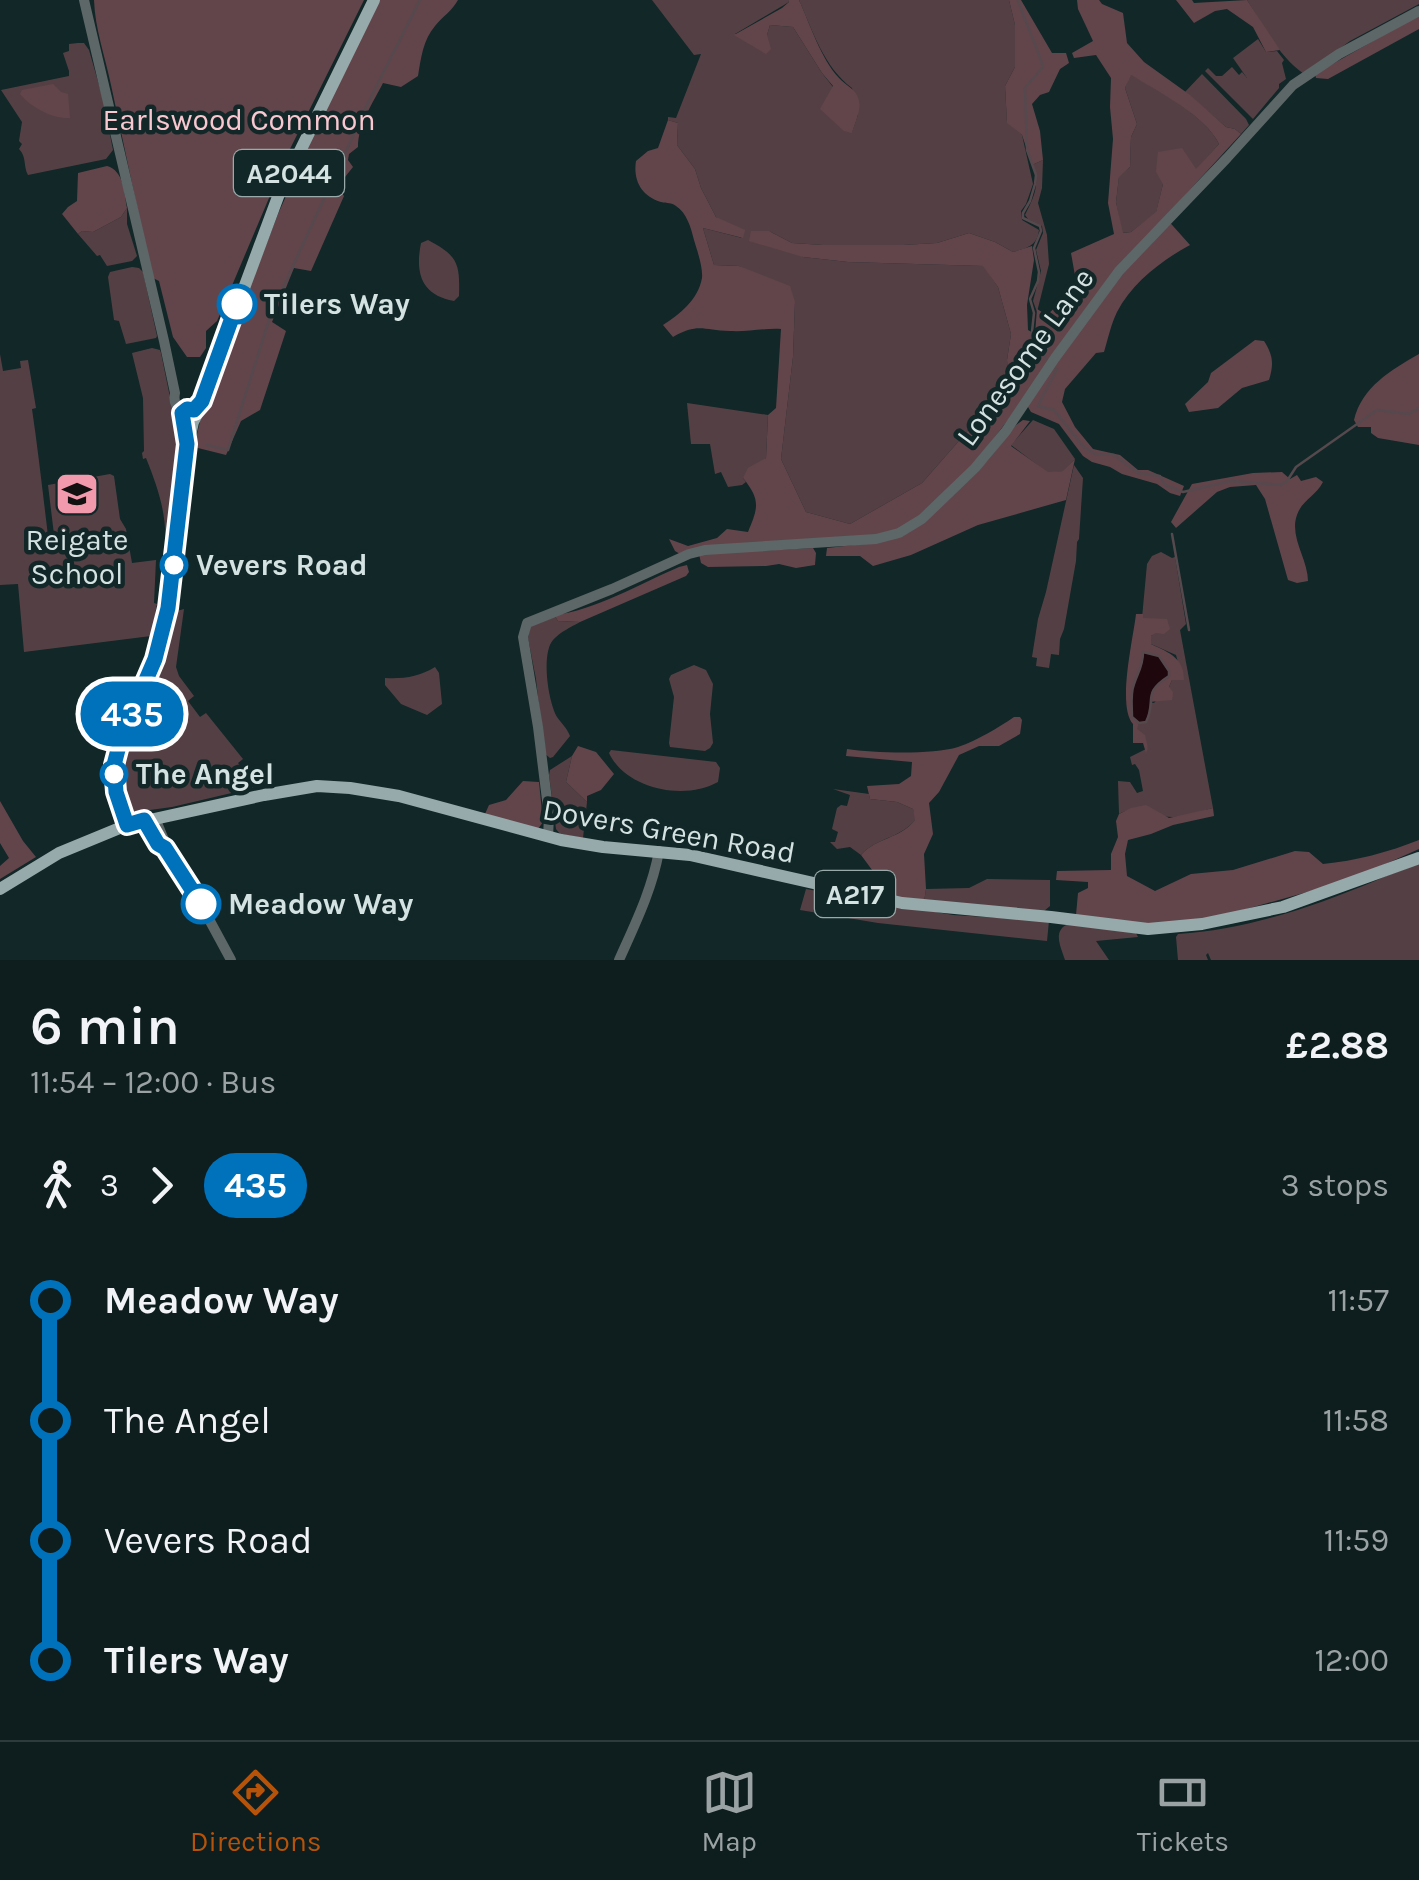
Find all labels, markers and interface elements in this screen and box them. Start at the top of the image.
park label: Earlswood Common [102,102,376,138]
road number: A2044 [234,150,344,196]
street label: Lonesome Lane [948,261,1102,453]
marker: Tilers Way [218,285,256,323]
place label: Tilers Way [264,286,410,322]
school or university icon: Reigate School [54,471,100,517]
place label: Reigate School [26,522,128,592]
place label: Vevers Road [196,547,368,583]
marker: Vevers Road [161,552,187,578]
line badge: 435 [74,682,190,746]
text: 435 [101,694,163,735]
place label: The Angel [136,756,274,792]
marker: The Angel [101,761,127,787]
street label: Dovers Green Road [540,791,798,871]
road number: A217 [815,871,895,917]
marker: Meadow Way [182,885,220,923]
place label: Meadow Way [228,886,413,922]
text: 6 min [30,994,180,1058]
text: £2.88 [1286,1023,1389,1068]
text: 11:54 – 12:00 · Bus [30,1064,276,1101]
icon: walk [30,1158,85,1213]
icon: forward [134,1158,189,1213]
text: 435 [224,1165,287,1206]
text: 3 [100,1167,119,1204]
text: 3 stops [1281,1167,1389,1204]
text: Meadow Way [104,1278,339,1323]
text: 11:57 [1327,1282,1389,1319]
text: The Angel [104,1398,271,1443]
text: 11:58 [1323,1402,1389,1439]
text: Vevers Road [104,1518,313,1563]
text: 11:59 [1324,1522,1389,1559]
text: Tilers Way [104,1638,289,1683]
text: 12:00 [1315,1642,1389,1679]
tab: Directions [190,1765,322,1858]
tab: Map [701,1765,757,1858]
tab: Tickets [1137,1765,1229,1858]

